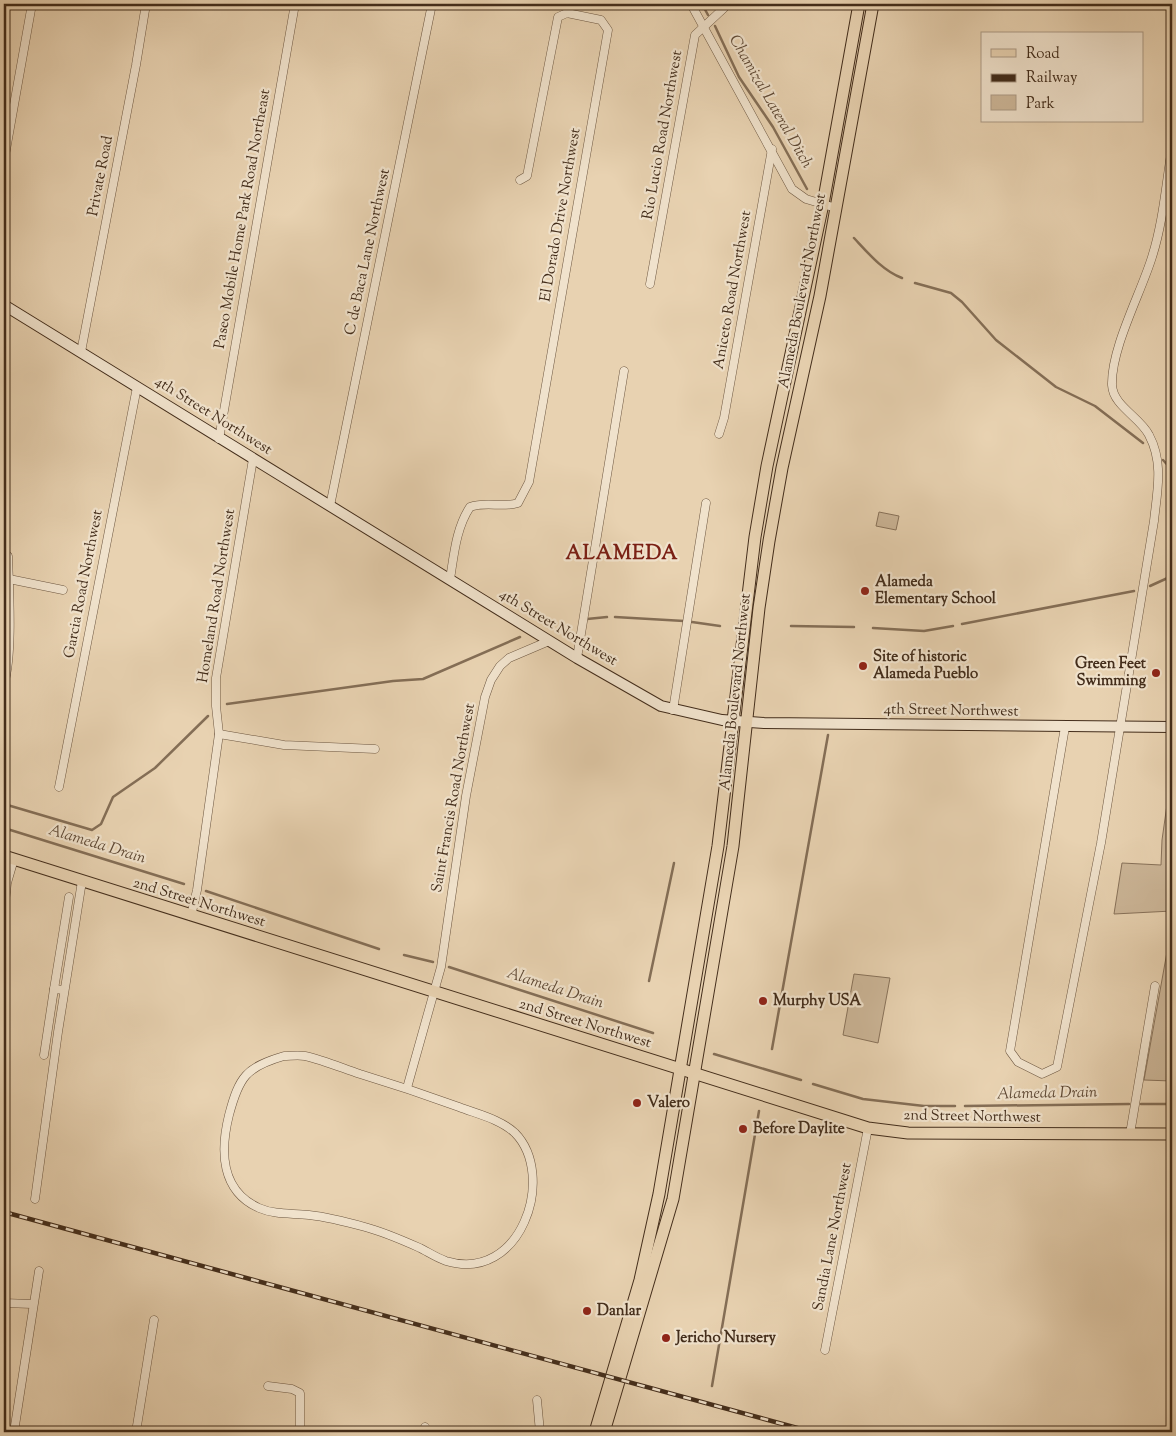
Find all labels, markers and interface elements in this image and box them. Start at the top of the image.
water label: Chamizal Lateral Ditch [722,31,818,173]
legend [981,32,1144,122]
text: Road [1026,44,1060,65]
street label: Rio Lucio Road Northwest [638,49,688,221]
text: Railway [1026,68,1078,89]
street label: Paseo Mobile Home Park Road Northeast [210,87,276,351]
text: Park [1026,94,1055,115]
street label: El Dorado Drive Northwest [535,126,587,304]
street label: Private Road [83,133,119,218]
street label: C de Baca Lane Northwest [340,167,396,337]
street label: Alameda Boulevard Northwest [774,192,832,390]
street label: Aniceto Road Northwest [709,209,757,371]
street label: 4th Street Northwest [150,371,276,461]
street label: Garcia Road Northwest [59,508,109,660]
street label: Homeland Road Northwest [193,508,241,684]
district label: ALAMEDA [565,540,679,569]
place label: Alameda Elementary School [875,572,997,610]
street label: 4th Street Northwest [495,584,621,672]
marker: Alameda Elementary School [859,585,871,597]
street label: Alameda Boulevard Northwest [715,592,757,792]
place label: Site of historic Alameda Pueblo [873,647,978,685]
place label: Green Feet Swimming [1075,654,1147,692]
marker: Site of historic Alameda Pueblo [857,660,869,672]
marker: Green Feet Swimming [1150,667,1162,679]
street label: 4th Street Northwest [883,699,1019,723]
street label: Saint Francis Road Northwest [427,702,481,894]
water label: Alameda Drain [46,819,149,871]
street label: 2nd Street Northwest [130,873,268,933]
water label: Alameda Drain [504,963,607,1016]
place label: Murphy USA [773,991,862,1012]
street label: 2nd Street Northwest [516,994,654,1054]
marker: Murphy USA [757,995,769,1007]
water label: Alameda Drain [996,1082,1098,1106]
place label: Valero [647,1093,690,1114]
marker: Valero [631,1097,643,1109]
street label: 2nd Street Northwest [903,1105,1041,1129]
place label: Before Daylite [753,1119,845,1140]
marker: Before Daylite [737,1123,749,1135]
street label: Sandia Lane Northwest [808,1161,858,1313]
place label: Danlar [597,1301,642,1322]
marker: Danlar [581,1305,593,1317]
place label: Jericho Nursery [675,1328,777,1349]
marker: Jericho Nursery [660,1332,672,1344]

